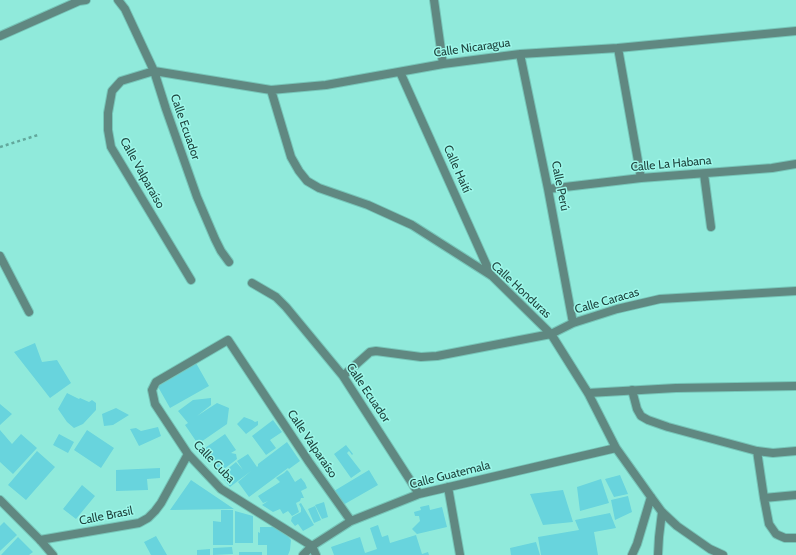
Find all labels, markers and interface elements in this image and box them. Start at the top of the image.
street label: Calle Nicaragua [433,35,511,61]
street label: Calle Ecuador [167,92,203,162]
street label: Calle Valparaíso [117,135,167,211]
street label: Calle Haití [440,143,474,195]
street label: Calle La Habana [630,153,712,175]
street label: Calle Perú [548,160,572,212]
street label: Calle Honduras [488,259,554,321]
street label: Calle Caracas [573,285,641,317]
street label: Calle Ecuador [343,361,393,425]
street label: Calle Valparaíso [284,407,340,481]
street label: Calle Cuba [190,438,238,486]
street label: Calle Guatemala [408,458,492,492]
street label: Calle Brasil [78,504,134,528]

